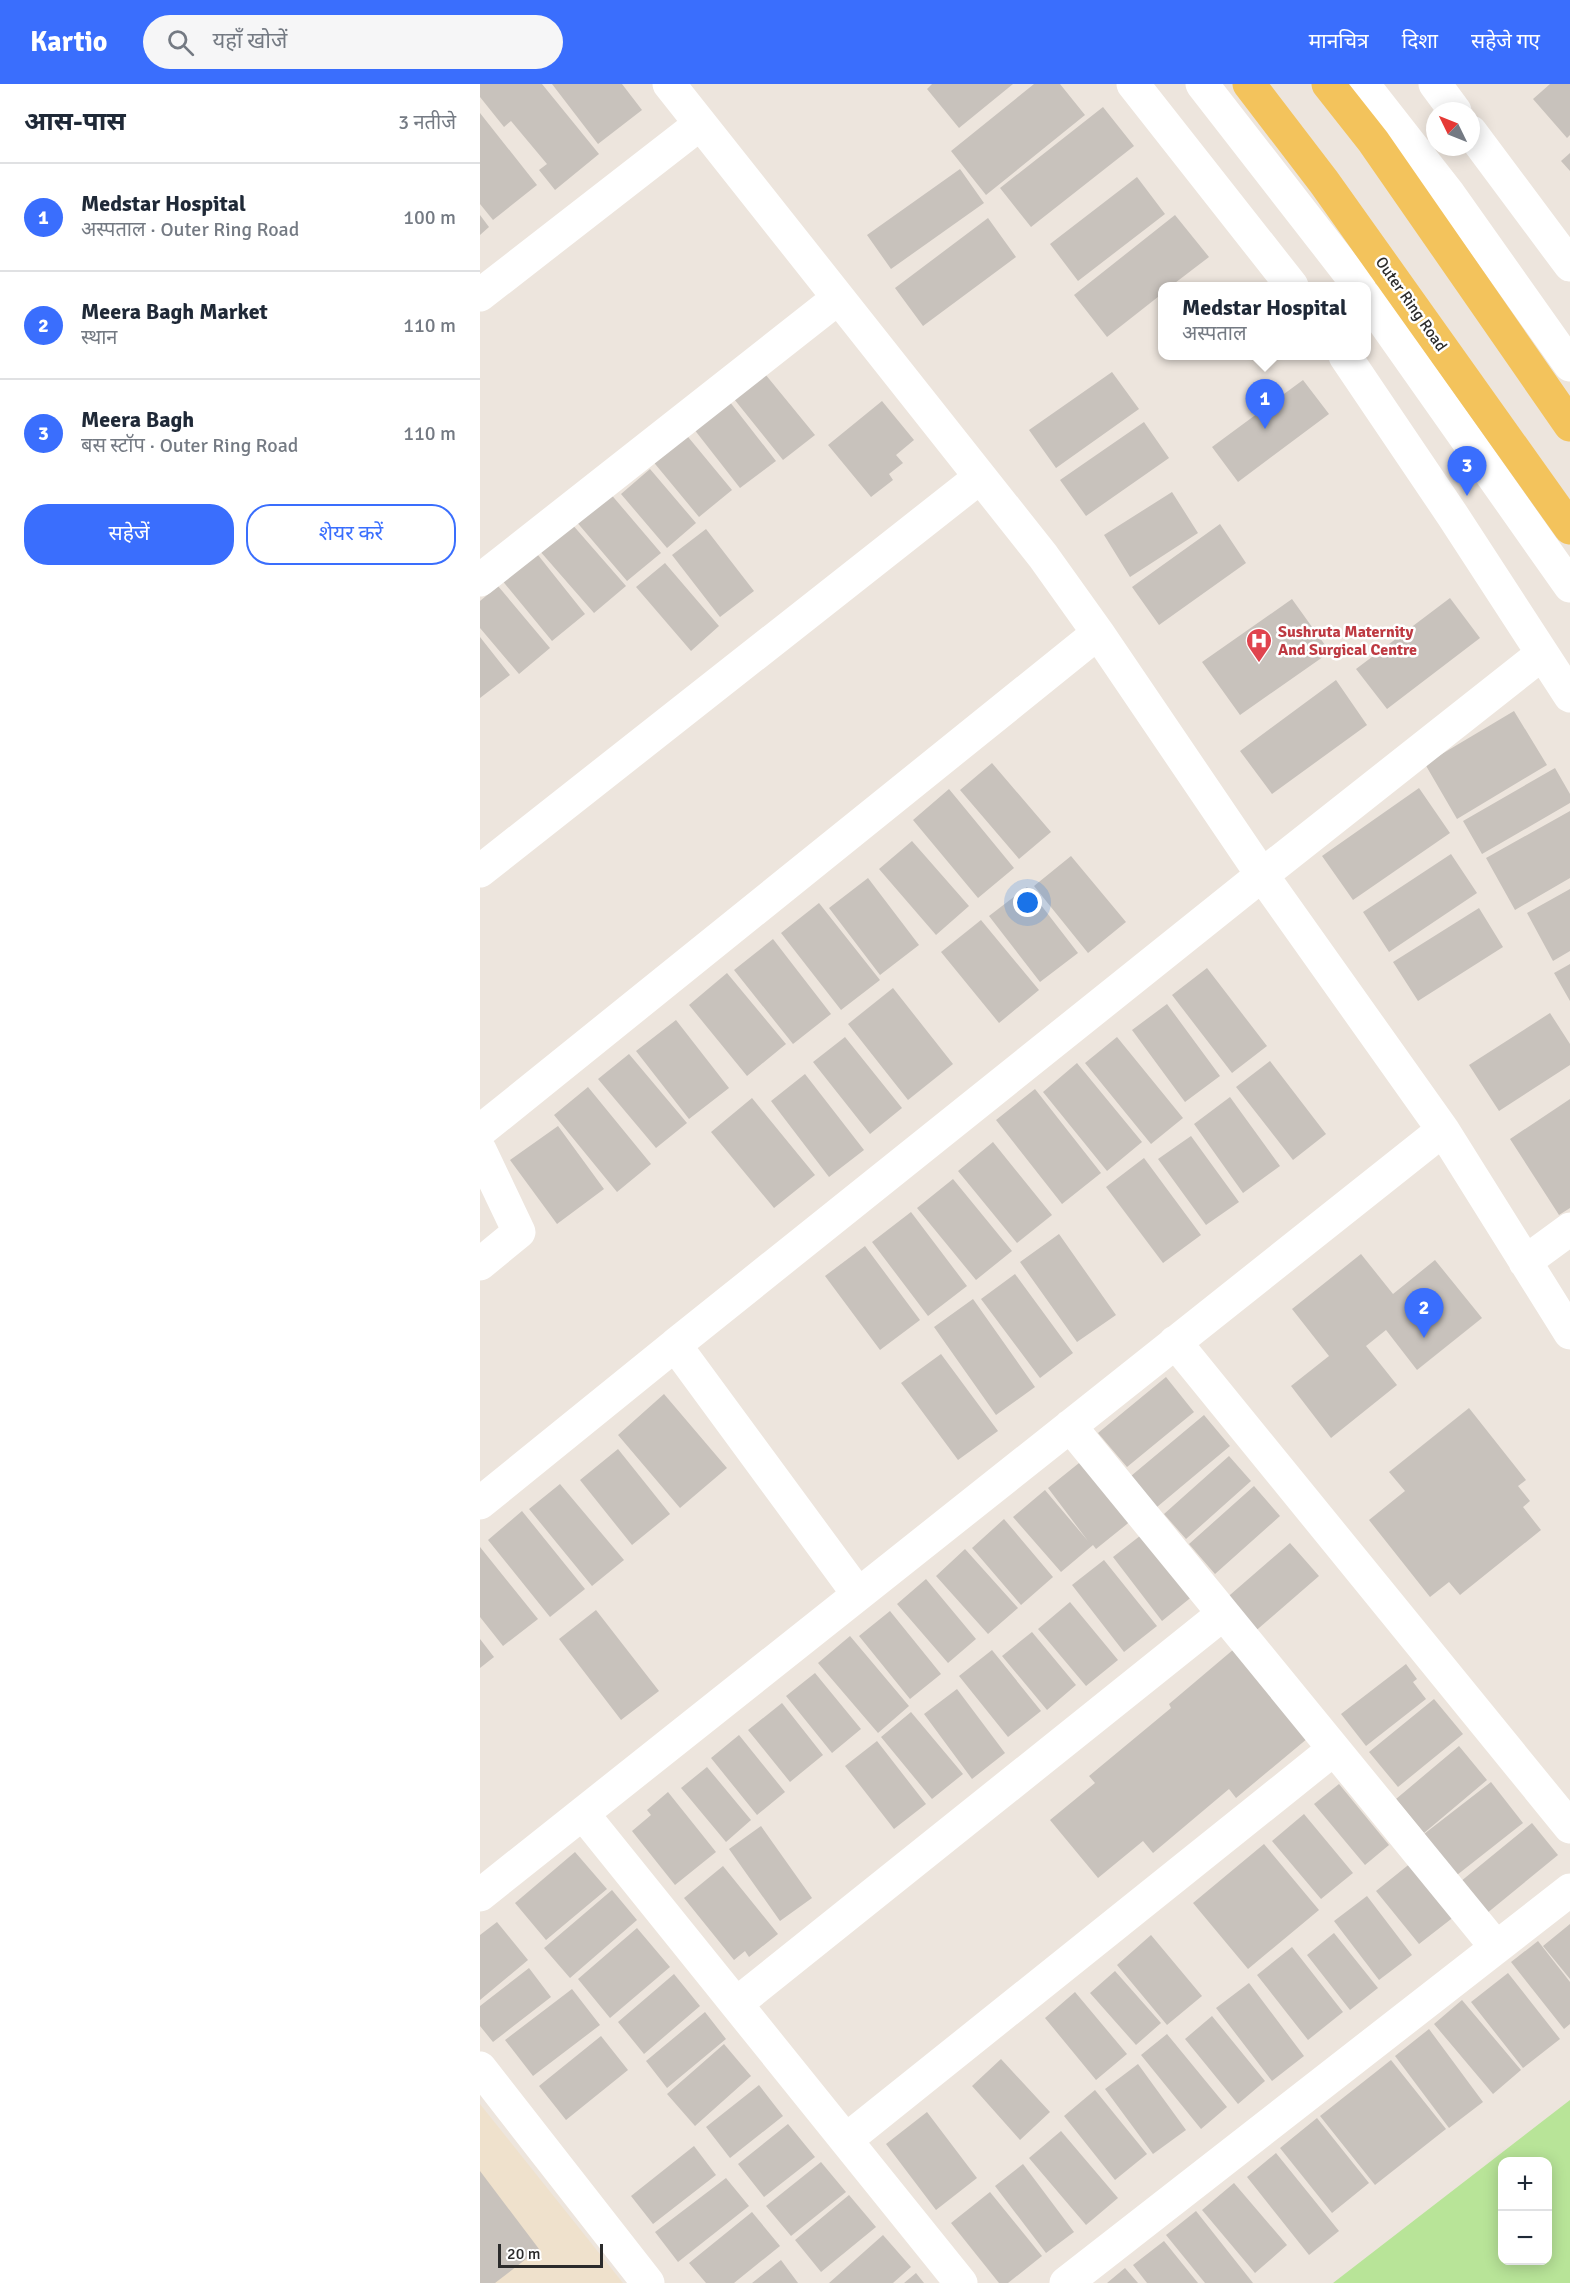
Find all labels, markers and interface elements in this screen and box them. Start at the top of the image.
search box [143,15,563,69]
text: Kartio [30,25,107,59]
icon: search [164,26,197,59]
text: यहाँ खोजें [212,27,287,54]
text: मानचित्र [1309,28,1369,54]
text: दिशा [1402,28,1438,54]
text: सहेजे गए [1471,28,1540,54]
north arrow [1426,102,1480,156]
text: आस-पास [24,106,126,138]
text: 3 नतीजे [398,110,456,135]
text: Medstar Hospital [81,190,246,217]
text: 1 [38,205,49,230]
text: 100 m [403,205,456,230]
text: अस्पताल · Outer Ring Road [81,217,299,242]
street label: Outer Ring Road [1371,253,1451,355]
popup [1158,282,1371,360]
text: Medstar Hospital [1182,294,1347,321]
text: Meera Bagh Market [81,298,268,325]
text: 2 [38,313,49,338]
text: 110 m [403,313,456,338]
text: अस्पताल [1182,321,1247,346]
text: स्थान [81,325,117,350]
pin: 1 [1246,380,1284,429]
text: Meera Bagh [81,406,194,433]
text: 3 [38,421,49,446]
text: 110 m [403,421,456,446]
text: बस स्टॉप · Outer Ring Road [81,433,298,458]
pin: 3 [1448,446,1486,496]
button: सहेजें [24,504,234,565]
button: शेयर करें [246,504,456,565]
place label: Sushruta Maternity And Surgical Centre [1278,622,1417,660]
hospital icon: Sushruta Maternity And Surgical Centre [1244,626,1274,664]
your location [1013,888,1042,917]
pin: 2 [1404,1288,1444,1338]
map controls [1498,2157,1552,2265]
button: + [1498,2157,1552,2211]
button: − [1498,2211,1552,2265]
scale bar [498,2241,603,2268]
text: 20 m [507,2244,541,2264]

